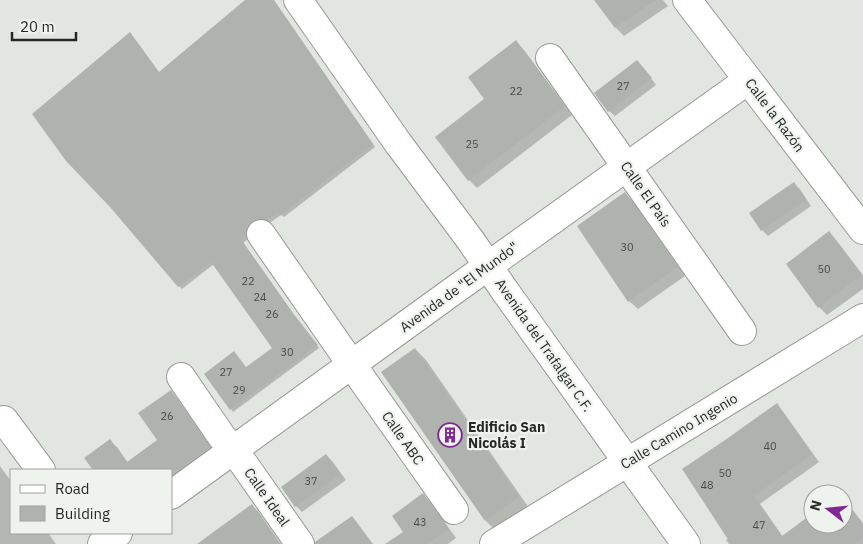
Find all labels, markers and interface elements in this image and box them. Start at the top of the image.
scale bar [12,10,76,42]
text: 20 m [20,17,55,36]
street label: Calle la Razón [741,75,809,155]
house number: 27 [616,79,630,93]
house number: 22 [509,84,523,98]
house number: 25 [465,137,479,151]
street label: Calle El País [617,158,675,230]
street label: Avenida de "El Mundo" [396,238,522,336]
house number: 30 [620,240,634,254]
house number: 50 [817,262,831,276]
house number: 22 [241,274,255,288]
street label: Avenida del Trafalgar C.F. [491,275,597,415]
house number: 24 [253,290,267,304]
house number: 26 [265,307,279,321]
house number: 30 [280,345,294,359]
house number: 27 [219,365,233,379]
house number: 29 [232,383,246,397]
street label: Calle Camino Ingenio [617,389,741,473]
street label: Calle ABC [378,408,428,469]
house number: 26 [160,409,174,423]
place label: Edificio San Nicolás I [468,418,545,452]
building icon: Edificio San Nicolás I [437,422,463,448]
house number: 40 [763,439,777,453]
street label: Calle Ideal [240,464,294,530]
house number: 50 [718,466,732,480]
legend [10,469,172,534]
house number: 37 [304,474,318,488]
house number: 48 [700,478,714,492]
text: Road [55,479,90,498]
north arrow [803,484,853,534]
text: N [805,498,826,513]
text: Building [55,504,110,523]
house number: 43 [413,515,427,529]
house number: 47 [752,518,766,532]

